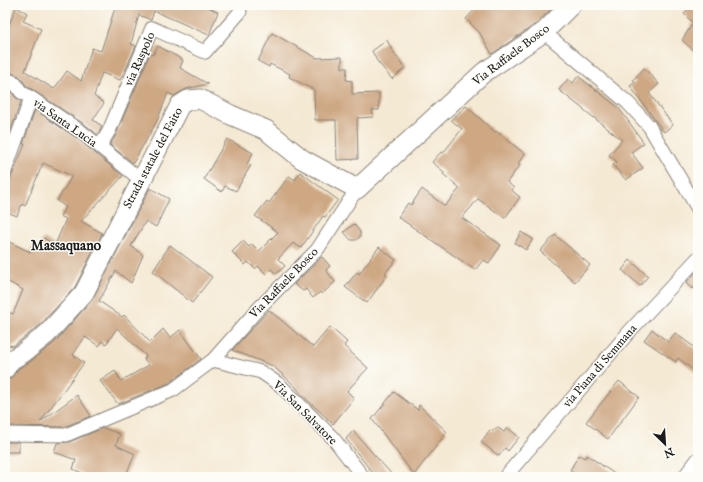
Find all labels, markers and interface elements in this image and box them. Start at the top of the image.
street label: Via Raffaele Bosco [469,21,553,89]
street label: via Raspolo [121,29,160,89]
street label: via Santa Lucia [30,96,100,151]
street label: Strada statale del Faito [120,104,186,211]
district label: Massaquano [31,237,102,255]
street label: Via Raffaele Bosco [246,244,322,322]
street label: via Piana di Semmana [560,321,641,411]
street label: Via San Salvatore [269,377,341,449]
north arrow [645,424,685,464]
text: N [661,443,677,461]

